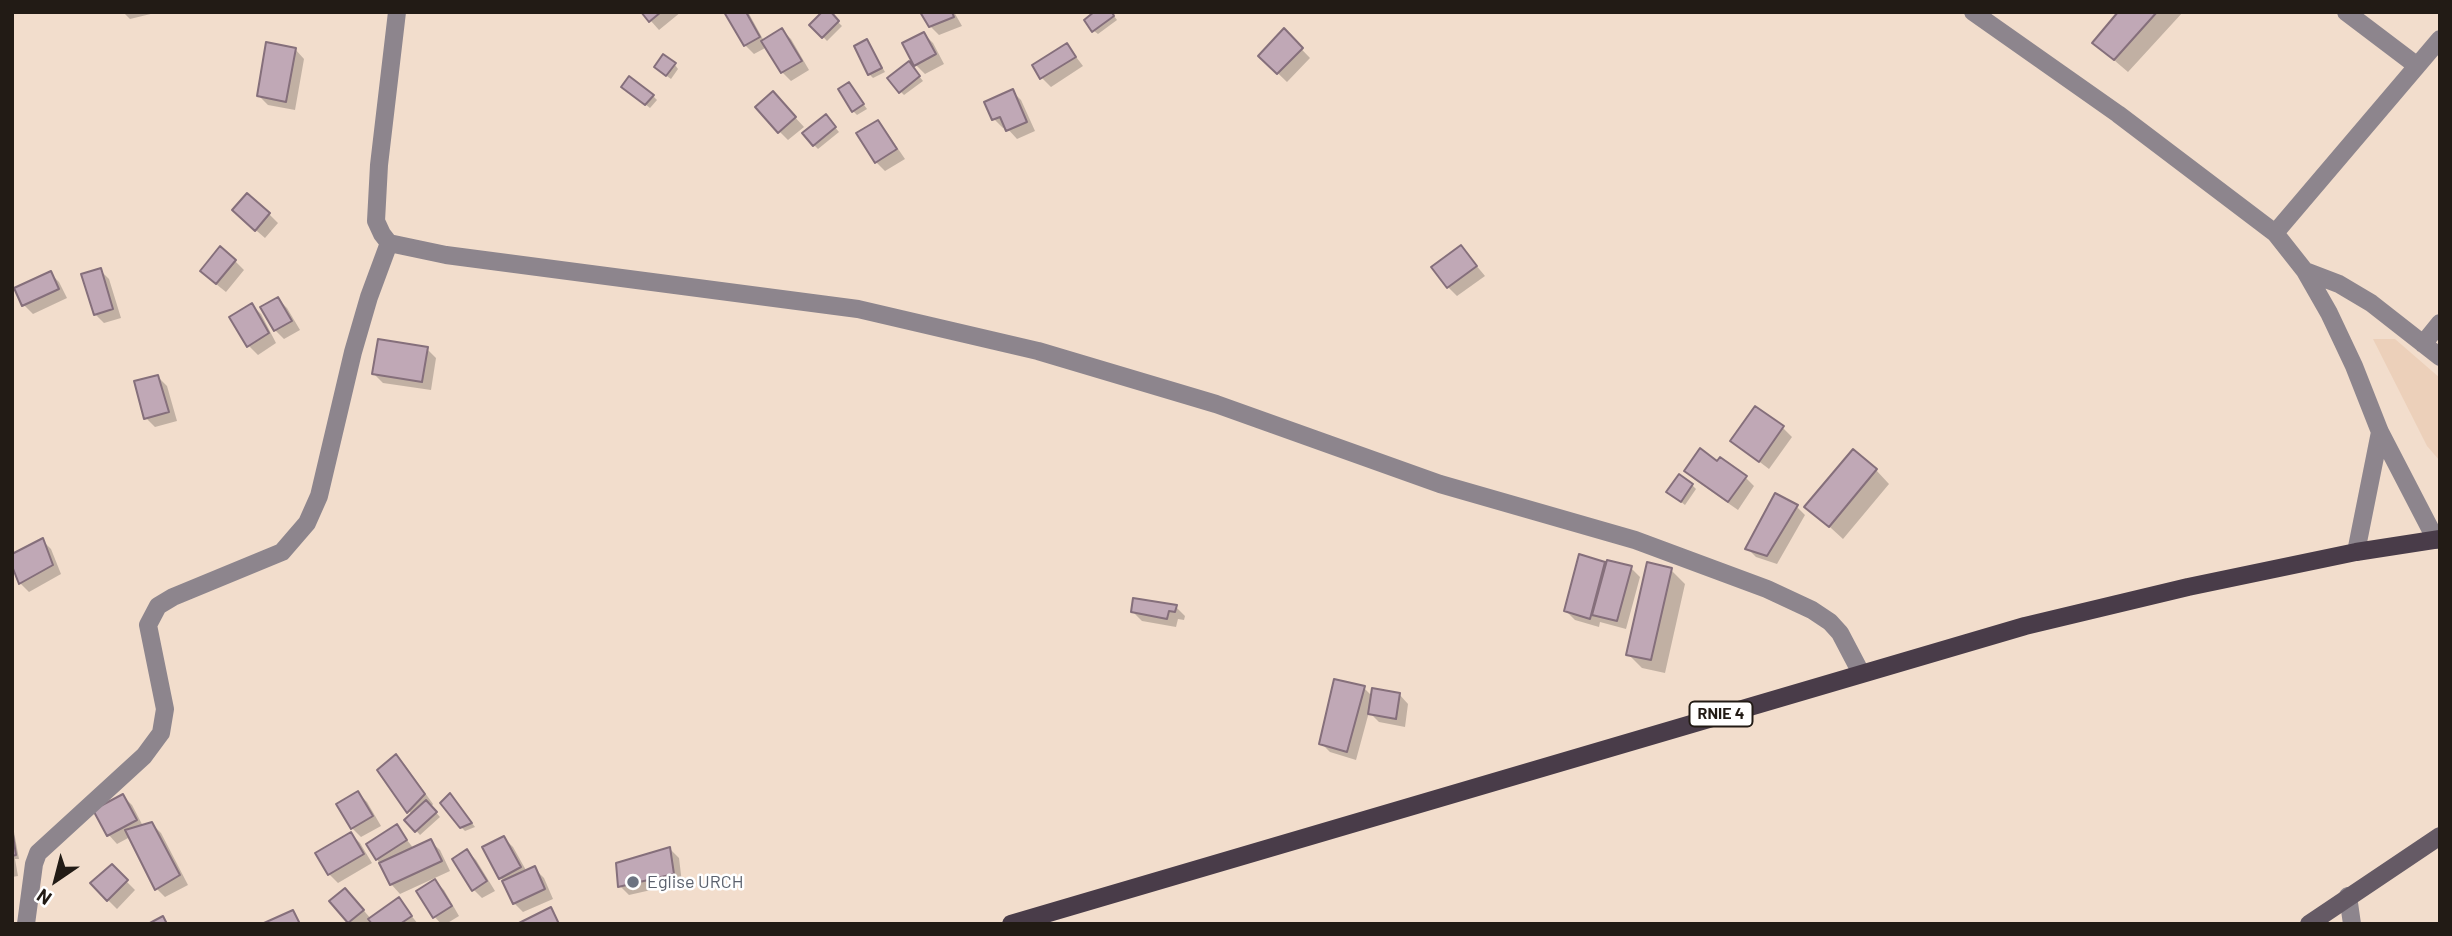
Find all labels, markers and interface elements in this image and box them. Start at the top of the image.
road number: RNIE 4 [1690,702,1752,726]
north arrow [21,845,91,915]
place label: Eglise URCH [647,871,743,893]
marker: Eglise URCH [625,874,641,890]
text: N [32,885,55,911]

